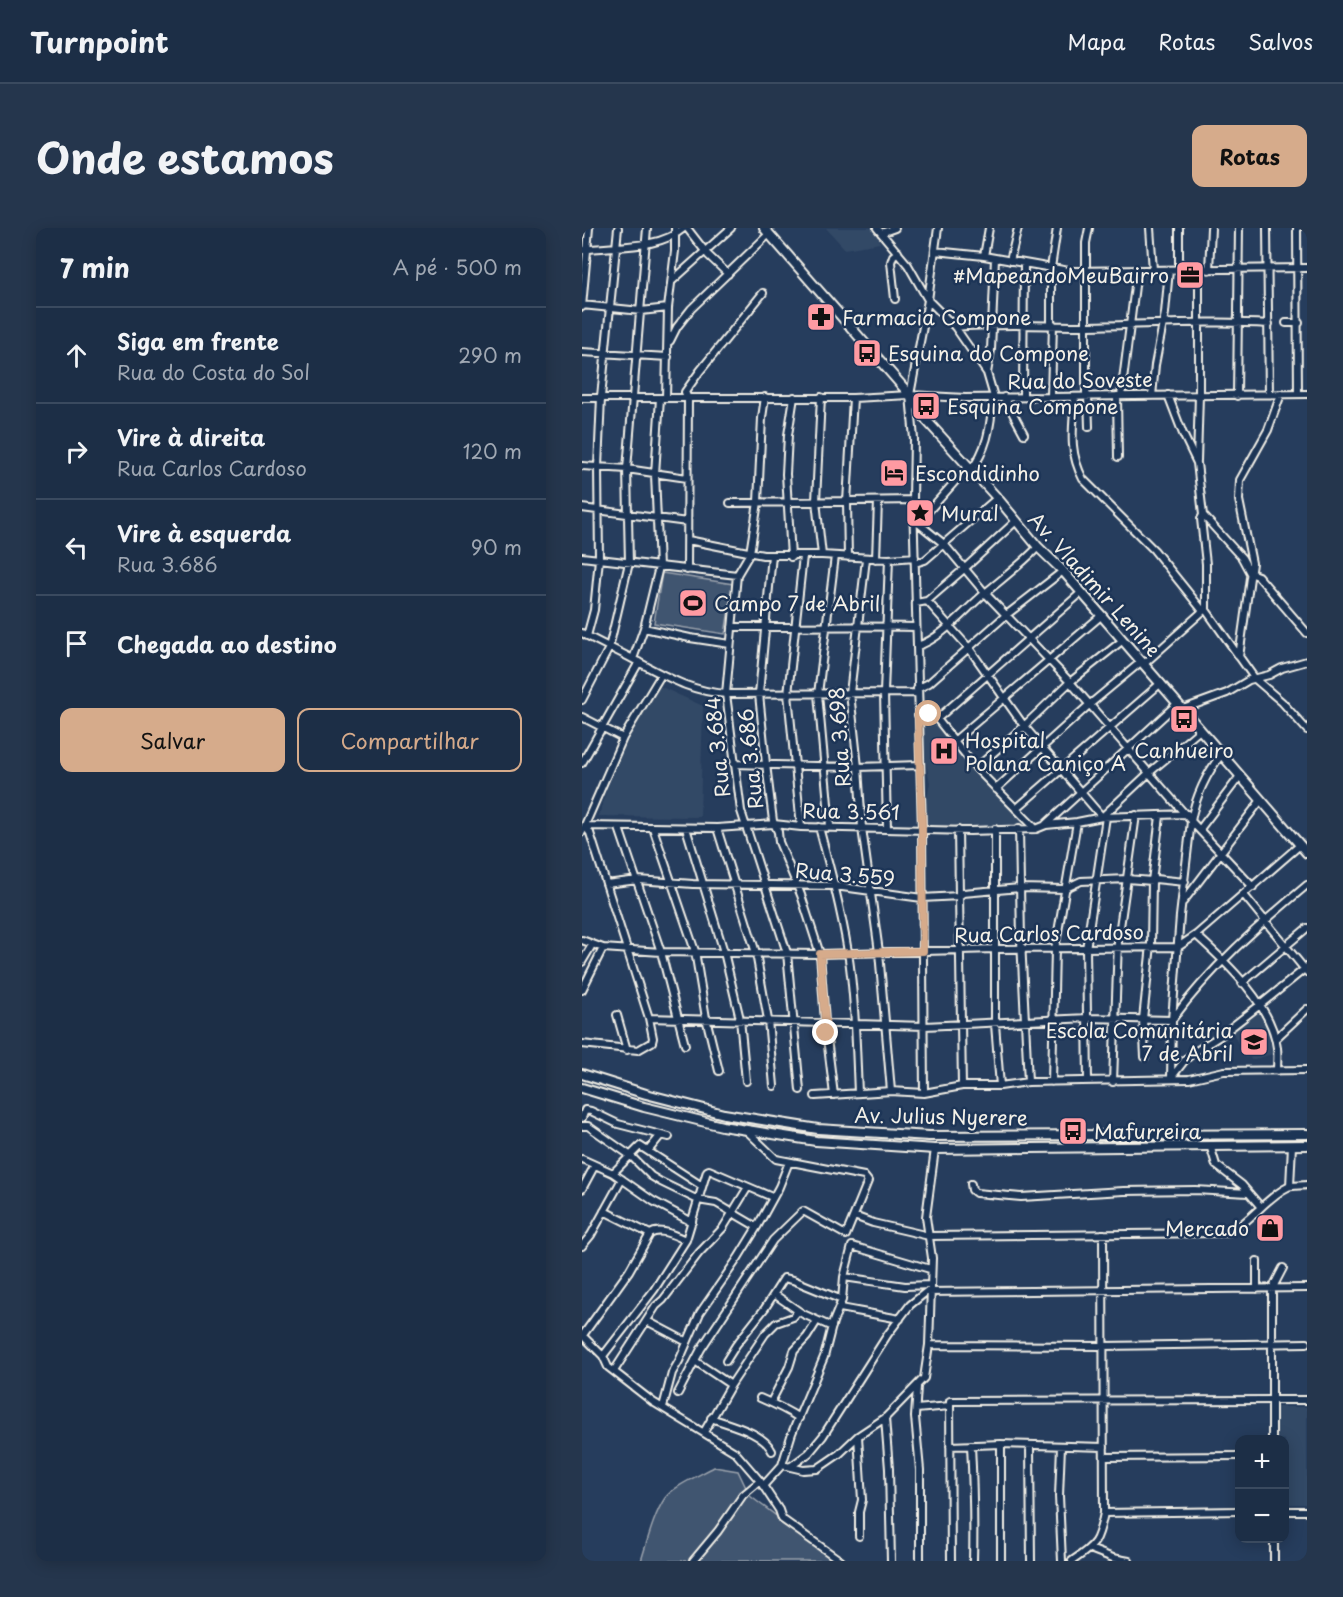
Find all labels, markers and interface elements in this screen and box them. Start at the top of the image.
text: Turnpoint [30,20,169,63]
text: Mapa [1068,25,1125,57]
text: Rotas [1158,25,1215,57]
text: Salvos [1248,25,1313,57]
text: Onde estamos [36,125,334,188]
button: Rotas [1192,125,1307,187]
text: 7 min [60,248,130,287]
text: A pé · 500 m [393,252,522,282]
office icon: #MapeandoMeuBairro [1174,259,1206,291]
place label: #MapeandoMeuBairro [953,260,1169,290]
pharmacy icon: Farmacia Compone [805,301,837,333]
place label: Farmacia Compone [842,302,1031,332]
text: Siga em frente [117,324,279,357]
bus stop icon: Esquina do Compone [851,337,883,369]
place label: Esquina do Compone [888,338,1089,368]
icon: ahead [60,339,93,372]
text: 290 m [458,340,522,370]
text: Rua do Costa do Sol [117,357,310,387]
street label: Rua do Soveste [1007,364,1153,396]
bus stop icon: Esquina Compone [910,390,942,422]
place label: Esquina Compone [947,391,1119,421]
text: Vire à direita [117,420,265,453]
icon: right [60,435,93,468]
text: 120 m [463,436,522,466]
text: Rua Carlos Cardoso [117,453,307,483]
hotel icon: Escondidinho [878,457,910,489]
place label: Escondidinho [915,458,1040,488]
place icon: Mural [904,497,936,529]
place label: Mural [941,498,999,528]
street label: Av. Vladimir Lenine [1022,505,1168,663]
text: Vire à esquerda [117,516,291,549]
icon: left [60,531,93,564]
text: 90 m [471,532,522,562]
text: Rua 3.686 [117,549,218,579]
sports icon: Campo 7 de Abril [677,587,709,619]
place label: Campo 7 de Abril [714,588,880,618]
icon: arrive [60,627,93,660]
text: Chegada ao destino [117,627,337,660]
street label: Rua 3.698 [821,686,857,788]
street label: Rua 3.684 [697,695,737,799]
route start [915,700,941,726]
bus stop icon: Canhueiro [1168,703,1200,735]
street label: Rua 3.686 [730,707,770,811]
button: Salvar [60,708,285,772]
button: Compartilhar [297,708,522,772]
place label: Hospital Polana Caniço A [965,725,1126,778]
hospital icon: Hospital Polana Caniço A [928,735,960,767]
place label: Canhueiro [1134,735,1234,765]
street label: Rua 3.561 [802,795,900,827]
street label: Rua 3.559 [794,855,896,893]
street label: Rua Carlos Cardoso [954,916,1144,950]
place label: Escola Comunitária 7 de Abril [1046,1015,1233,1068]
route end [812,1019,838,1045]
school or university icon: Escola Comunitária 7 de Abril [1238,1026,1270,1058]
street label: Av. Julius Nyerere [854,1099,1028,1133]
bus stop icon: Mafurreira [1057,1115,1089,1147]
place label: Mafurreira [1094,1116,1201,1146]
shop icon: Mercado [1254,1212,1286,1244]
place label: Mercado [1165,1213,1249,1243]
map controls [1235,1435,1289,1543]
button: + [1235,1435,1289,1489]
button: − [1235,1489,1289,1543]

